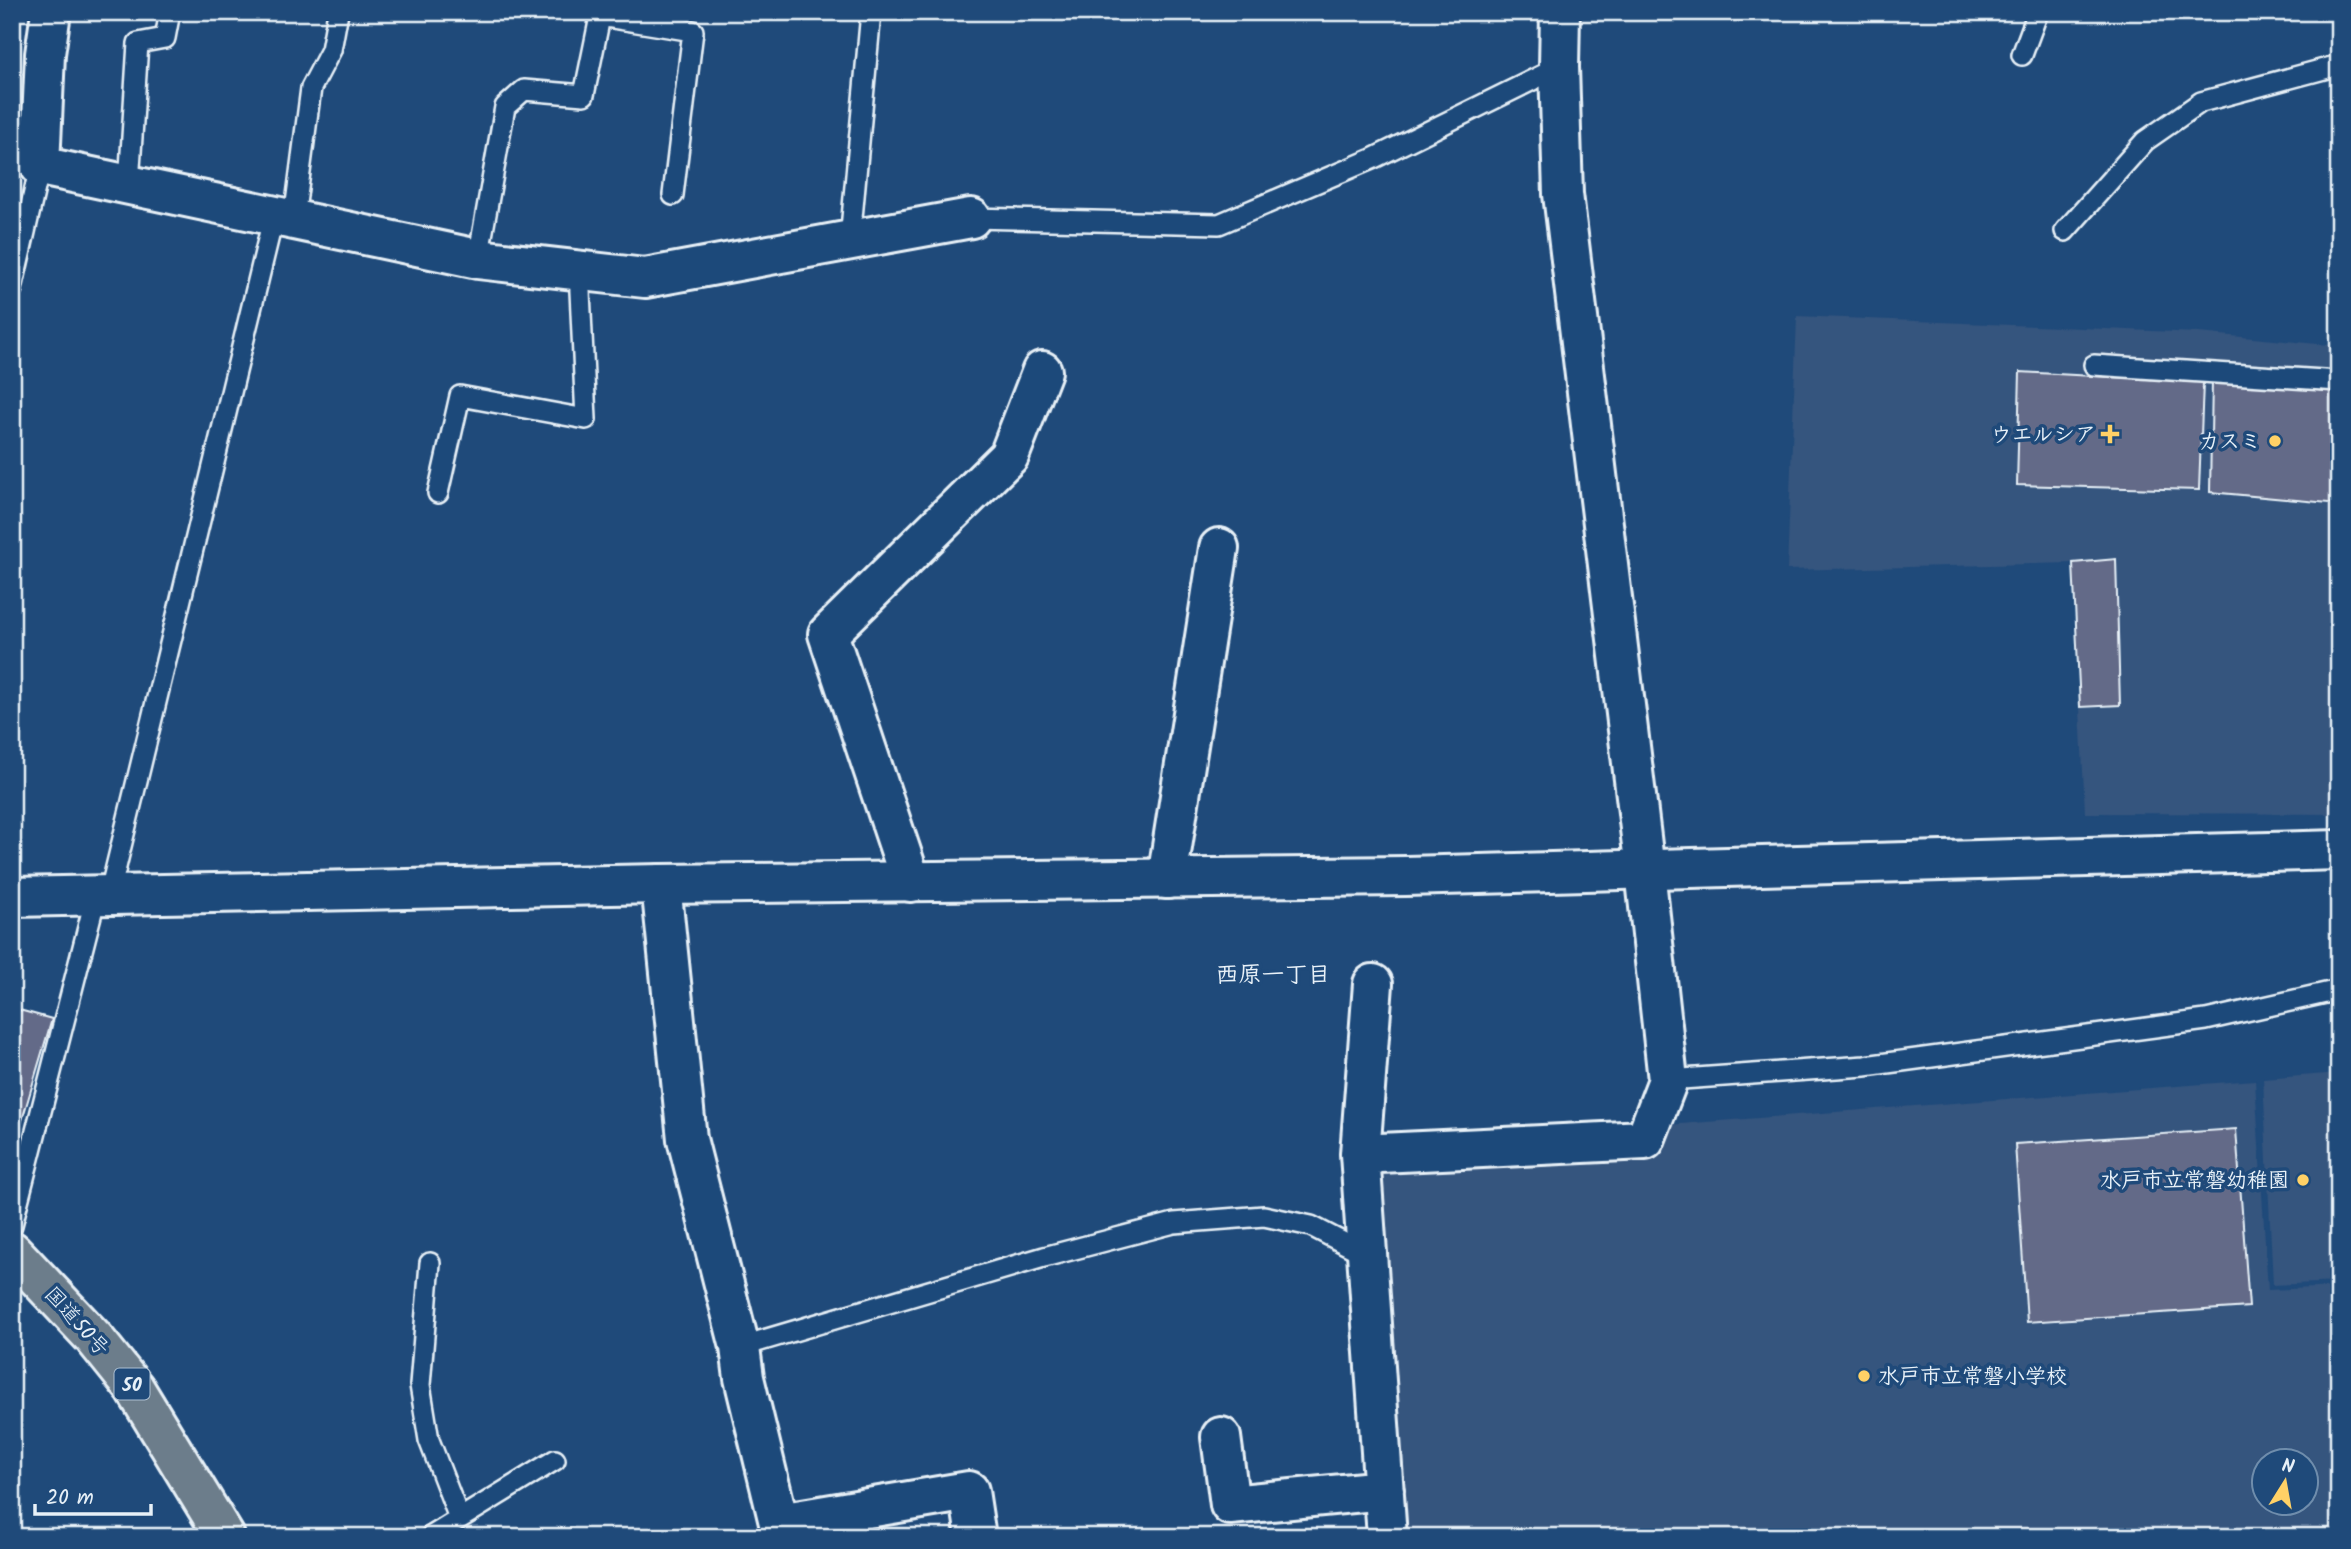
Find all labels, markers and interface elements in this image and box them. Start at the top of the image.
place label: ウエルシア [1991,419,2096,452]
marker: ウエルシア [2102,426,2118,442]
place label: カスミ [2198,426,2261,459]
marker: カスミ [2267,433,2283,449]
district label: 西原一丁目 [1216,958,1331,994]
place label: 水戸市立常磐幼稚園 [2100,1165,2289,1198]
marker: 水戸市立常磐幼稚園 [2295,1172,2311,1188]
street label: 国道50号 [35,1279,117,1365]
place label: 水戸市立常磐小学校 [1878,1361,2067,1394]
road number: 50 [114,1368,150,1400]
marker: 水戸市立常磐小学校 [1856,1368,1872,1384]
north arrow [2250,1448,2320,1518]
text: N [2279,1451,2297,1483]
scale bar [35,1472,150,1516]
text: 20 m [46,1482,94,1515]

